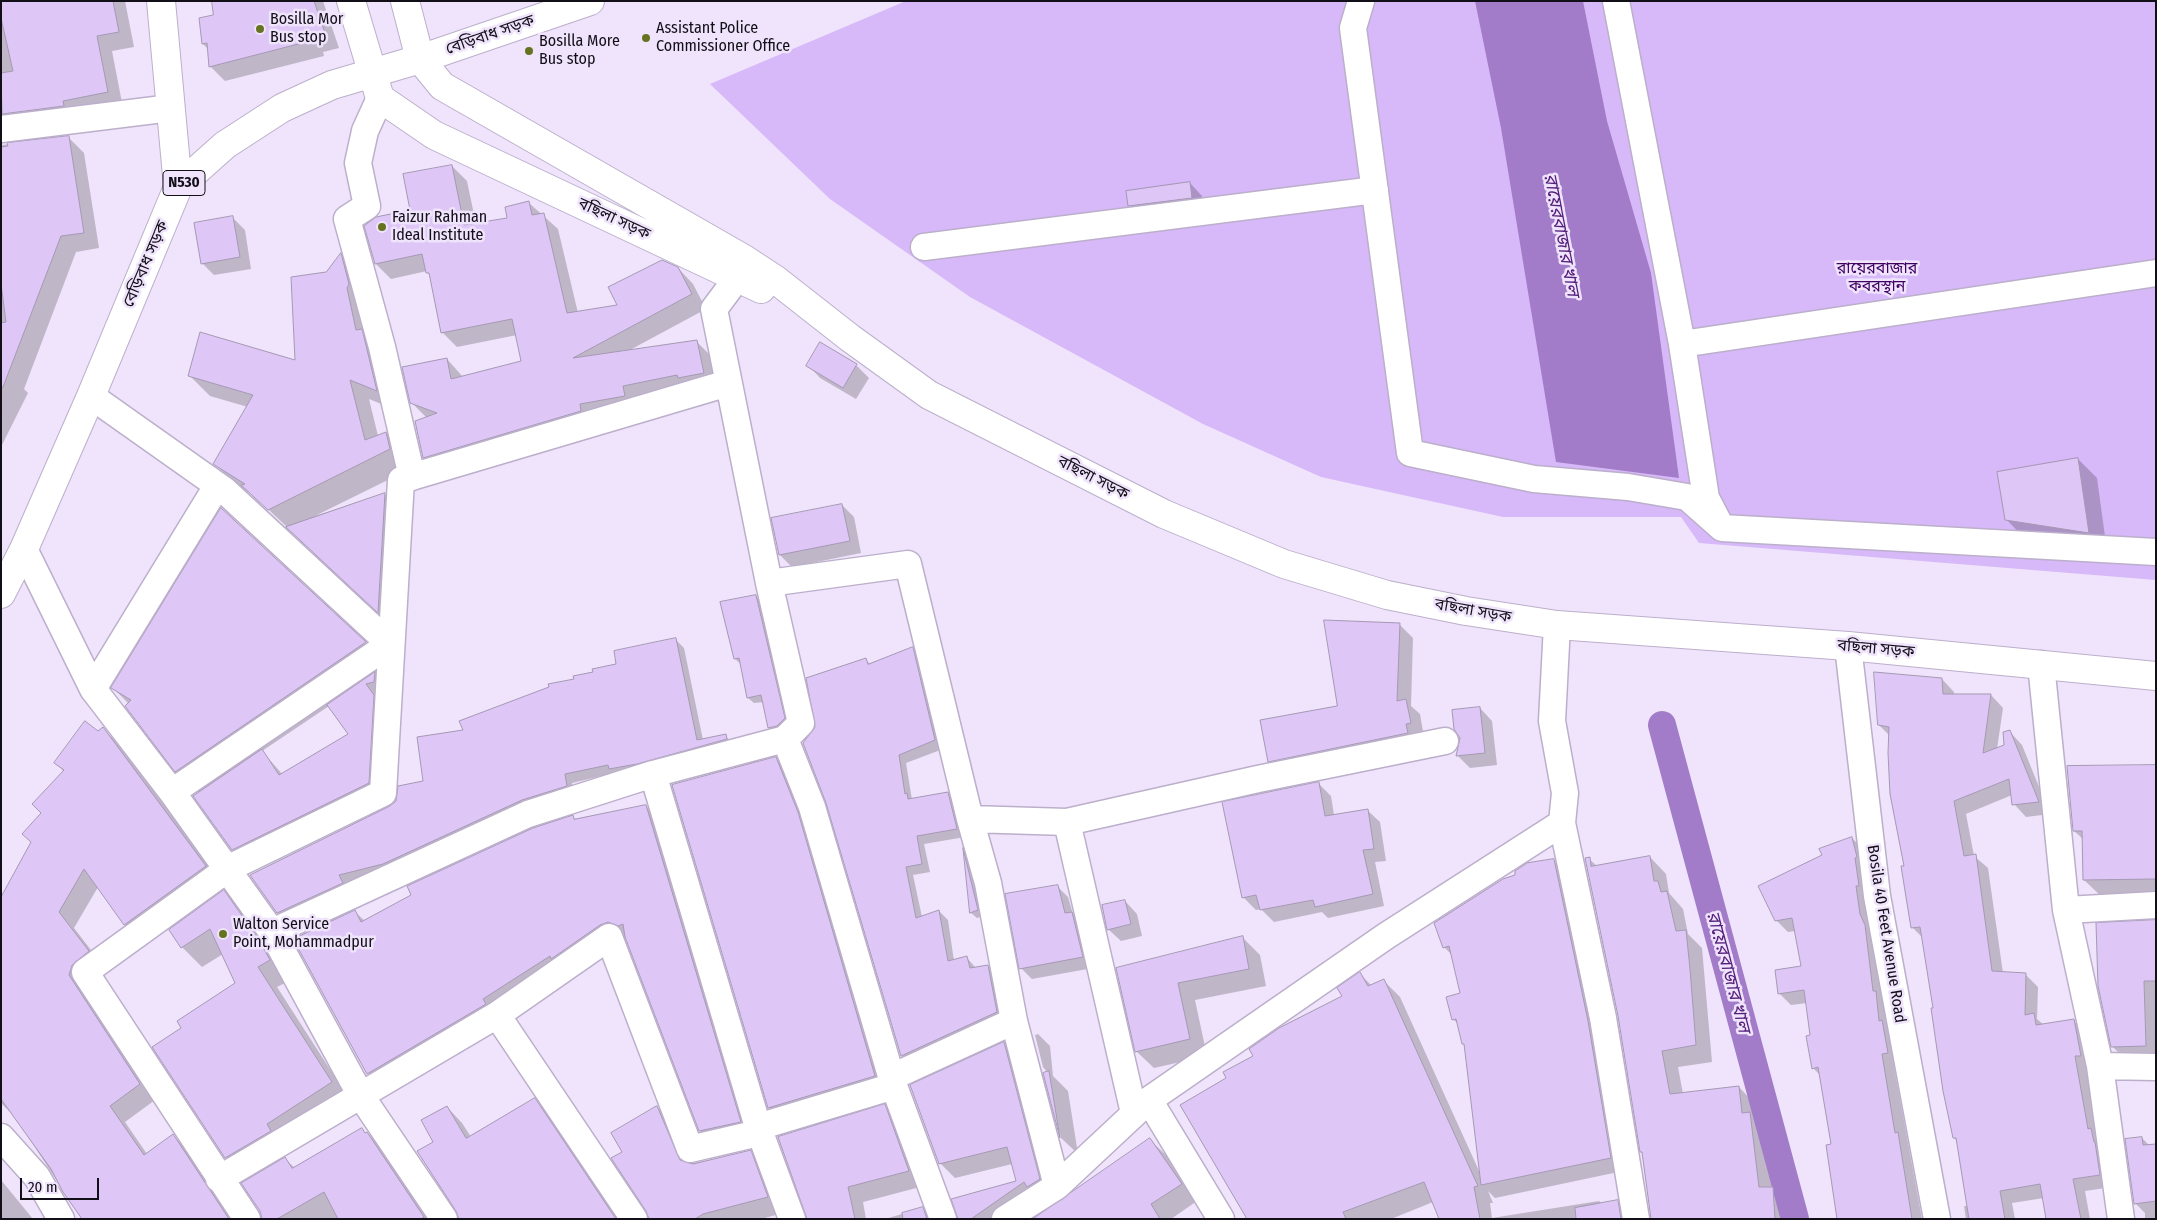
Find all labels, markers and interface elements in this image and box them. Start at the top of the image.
place label: Bosilla Mor Bus stop [270,10,343,48]
street label: বেড়িবাধ সড়ক [443,11,537,59]
place label: Assistant Police Commissioner Office [656,19,790,57]
marker: Bosilla Mor Bus stop [254,23,266,35]
place label: Bosilla More Bus stop [539,32,620,70]
marker: Assistant Police Commissioner Office [640,32,652,44]
marker: Bosilla More Bus stop [523,45,535,57]
road number: N530 [163,170,205,196]
water label: রায়েরবাজার খাল [1539,172,1583,298]
street label: বছিলা সড়ক [575,194,653,244]
place label: Faizur Rahman Ideal Institute [392,208,487,246]
street label: বেড়িবাধ সড়ক [119,218,173,310]
marker: Faizur Rahman Ideal Institute [376,221,388,233]
park label: রায়েরবাজার কবরস্থান [1837,259,1917,297]
street label: বছিলা সড়ক [1054,452,1132,504]
street label: বছিলা সড়ক [1433,595,1513,627]
street label: বছিলা সড়ক [1837,636,1915,662]
street label: Bosila 40 Feet Avenue Road [1862,844,1910,1024]
water label: রায়েরবাজার খাল [1701,909,1755,1035]
place label: Walton Service Point, Mohammadpur [233,915,374,953]
marker: Walton Service Point, Mohammadpur [217,928,229,940]
scale bar [22,1168,101,1200]
text: 20 m [28,1178,58,1196]

